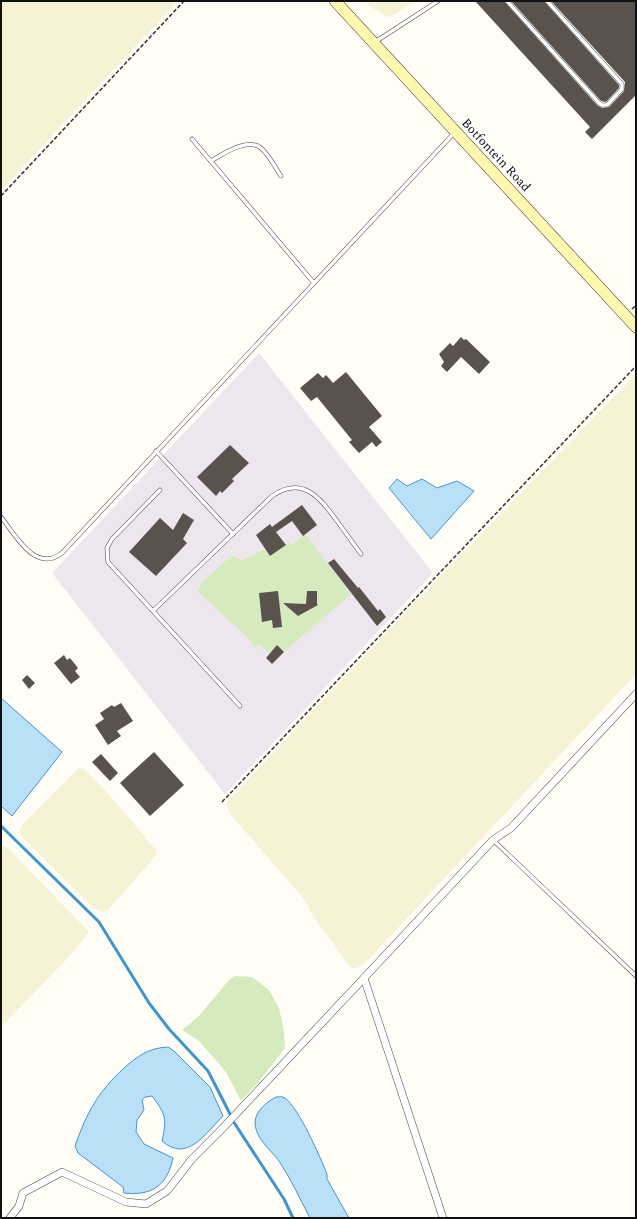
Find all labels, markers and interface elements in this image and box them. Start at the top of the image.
street label: Botfontein Road [456,114,536,196]

